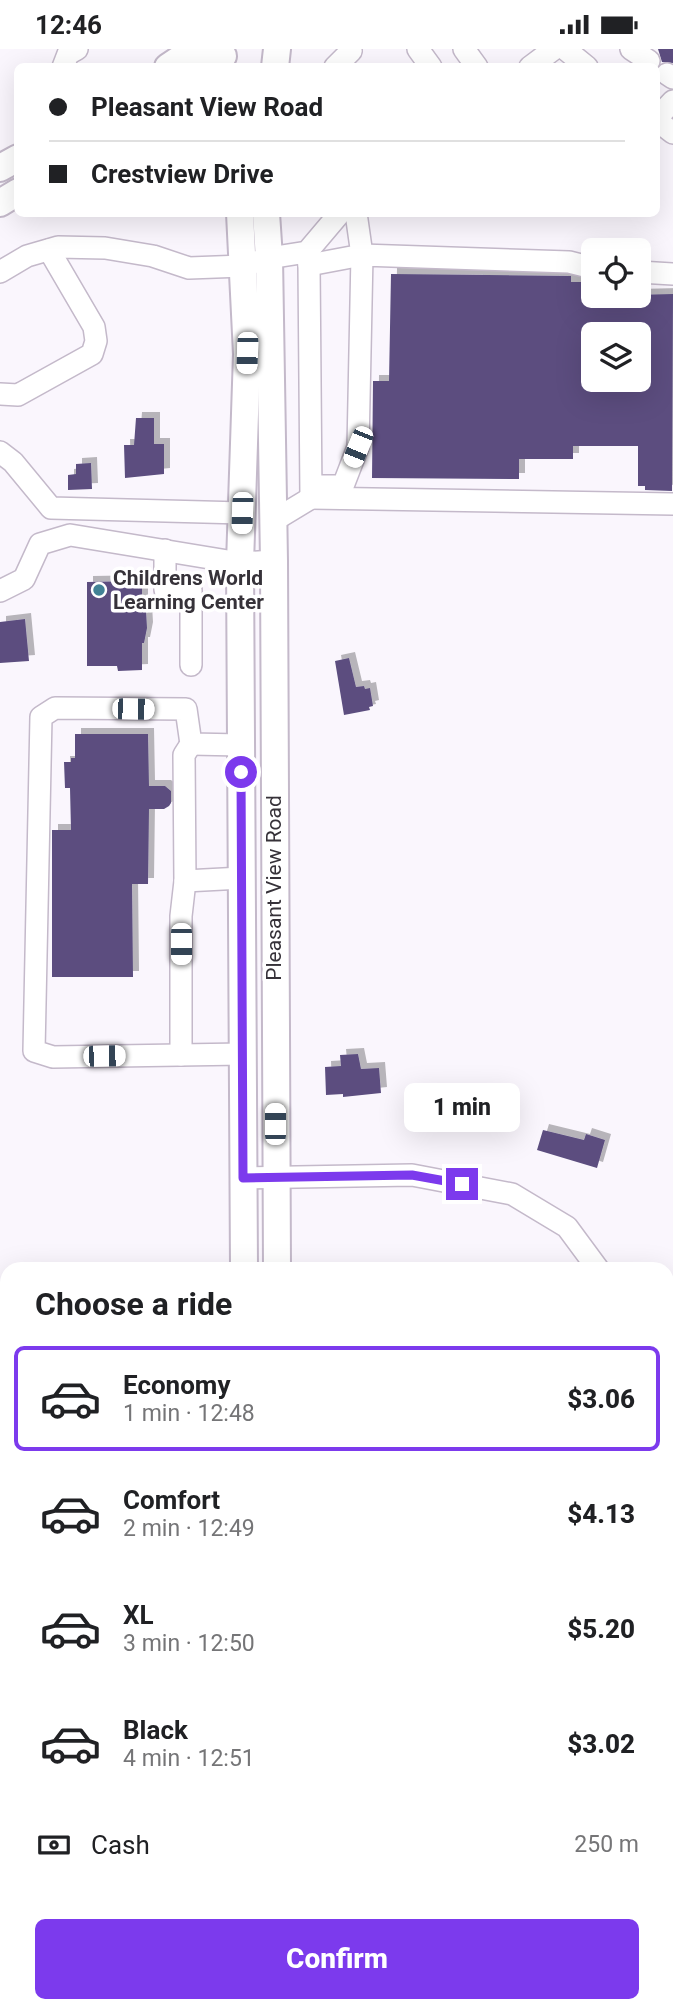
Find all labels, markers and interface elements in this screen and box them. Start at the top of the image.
text: 12:46 [35,10,102,40]
text: Pleasant View Road [91,92,323,122]
text: Crestview Drive [91,159,273,189]
map controls [581,238,651,392]
button: locate [581,238,651,308]
button: layers [581,322,651,392]
car [236,332,259,374]
car [341,424,376,470]
car [231,492,254,534]
place label: Childrens World Learning Center [113,566,264,614]
marker: Childrens World Learning Center [91,582,107,598]
car [112,698,155,720]
route start [225,756,257,788]
street label: Pleasant View Road [262,795,286,981]
car [171,923,192,965]
car [83,1045,126,1067]
callout: 1 min [404,1083,520,1131]
text: 1 min [433,1094,491,1121]
car [265,1103,286,1145]
route end [446,1168,478,1200]
text: Choose a ride [35,1285,232,1323]
icon: car [39,1367,102,1430]
text: Economy [123,1370,230,1400]
text: $3.06 [567,1384,635,1414]
text: 1 min · 12:48 [123,1400,255,1427]
icon: car [39,1482,102,1545]
text: Comfort [123,1485,220,1515]
text: $4.13 [567,1499,635,1529]
text: 2 min · 12:49 [123,1515,255,1542]
icon: car [39,1597,102,1660]
text: XL [123,1600,154,1630]
text: $5.20 [567,1614,635,1644]
text: 3 min · 12:50 [123,1630,255,1657]
icon: car [39,1712,102,1775]
text: Black [123,1715,188,1745]
text: $3.02 [567,1729,635,1759]
text: 4 min · 12:51 [123,1745,255,1772]
icon: cash [35,1826,73,1864]
text: Cash [91,1830,150,1860]
text: 250 m [574,1831,639,1858]
button: Confirm [35,1919,639,1999]

